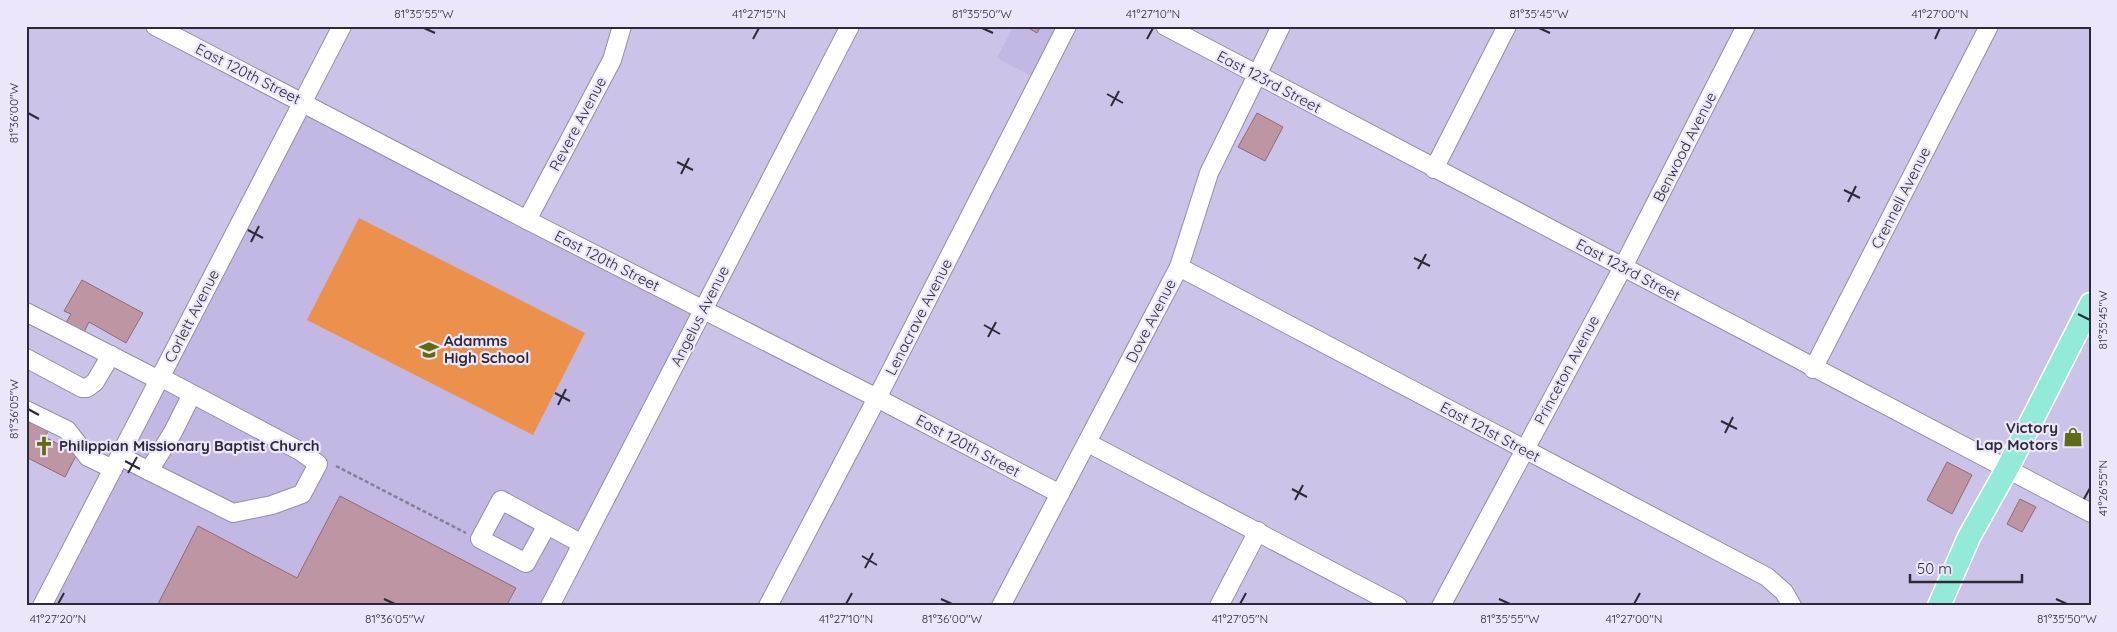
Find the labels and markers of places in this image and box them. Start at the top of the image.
place label: Adamms High School [444,331,529,367]
school or university icon: Adamms High School [418,339,440,361]
place label: Victory Lap Motors [1976,418,2058,454]
shop icon: Victory Lap Motors [2062,426,2084,448]
church icon: Philippian Missionary Baptist Church [33,435,55,457]
place label: Philippian Missionary Baptist Church [59,436,320,455]

